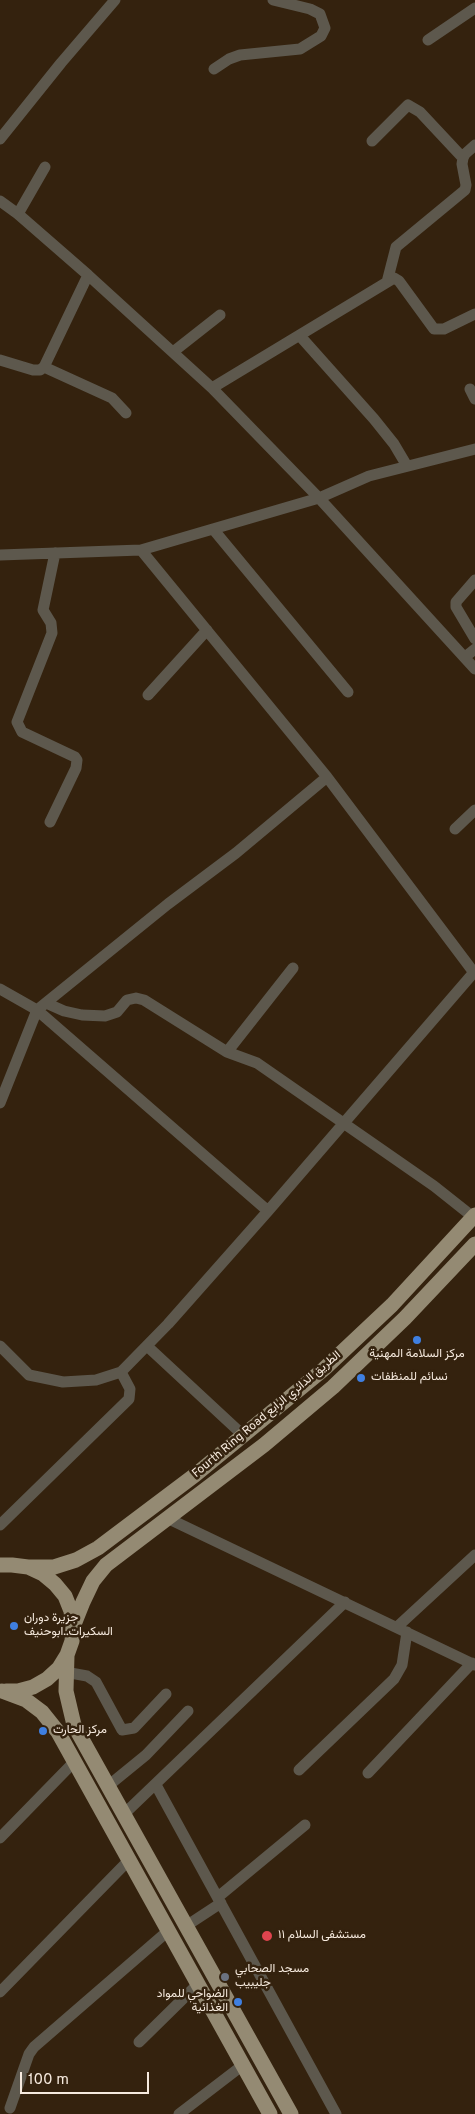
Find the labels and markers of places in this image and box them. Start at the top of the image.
marker: مركز السلامة المهنية [411,1334,423,1346]
place label: مركز السلامة المهنية [369,1348,465,1362]
place label: نسائم للمنظفات [371,1371,448,1385]
marker: نسائم للمنظفات [355,1372,367,1384]
place label: جزيرة دوران السكيرات..ابوحنيف [24,1612,113,1640]
marker: جزيرة دوران السكيرات..ابوحنيف [8,1620,20,1632]
place label: مركز الحارت [53,1724,107,1738]
marker: مركز الحارت [37,1725,49,1737]
marker: مستشفى السلام ١١ [260,1929,274,1943]
place label: مستشفى السلام ١١ [278,1929,366,1943]
place label: مسجد الصحابي جليبيب [235,1963,309,1991]
marker: مسجد الصحابي جليبيب [219,1971,231,1983]
place label: الضواحي للمواد الغذائية [157,1988,228,2016]
marker: الضواحي للمواد الغذائية [232,1996,244,2008]

